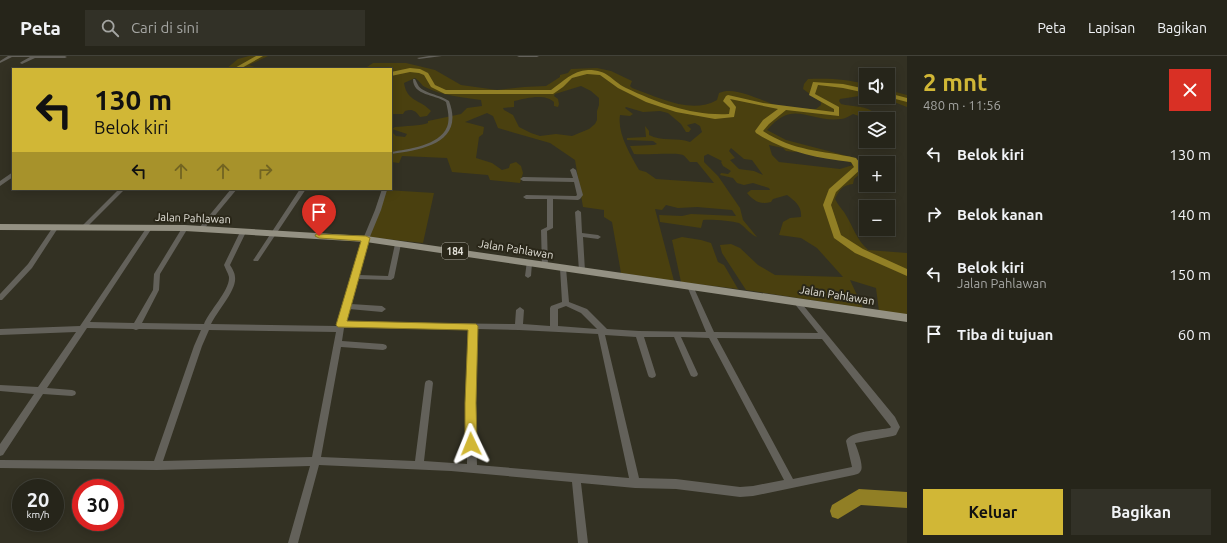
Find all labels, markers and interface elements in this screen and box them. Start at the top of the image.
search box [85,10,365,46]
text: Peta [20,17,61,39]
icon: search [99,17,121,39]
text: Cari di sini [131,19,199,36]
text: Peta [1038,20,1066,36]
text: Lapisan [1088,20,1135,36]
text: Bagikan [1157,20,1207,36]
map controls [859,68,895,236]
button: sound [859,68,895,104]
text: 2 mnt [923,69,987,96]
button: close [1169,69,1211,111]
icon: left [28,84,80,136]
text: 130 m [94,84,172,115]
text: 480 m · 11:56 [923,98,1001,112]
button: layers [859,112,895,148]
text: Belok kiri [94,117,168,137]
icon: left [923,143,945,165]
text: Belok kiri [957,146,1024,163]
text: 130 m [1169,146,1211,163]
button: + [859,156,895,192]
icon: left [128,160,150,182]
icon: ahead [170,160,192,182]
icon: ahead [212,160,234,182]
icon: right [254,160,276,182]
pin [302,195,336,236]
button: − [859,200,895,236]
icon: arrive [308,201,330,223]
icon: right [923,203,945,225]
text: Belok kanan [957,206,1043,223]
text: 140 m [1169,206,1211,223]
street label: Jalan Pahlawan [155,211,231,225]
street label: Jalan Pahlawan [478,237,554,261]
road number: 184 [442,243,468,259]
text: Belok kiri [957,259,1024,276]
icon: left [923,263,945,285]
text: 150 m [1169,266,1211,283]
text: Jalan Pahlawan [957,276,1047,290]
street label: Jalan Pahlawan [799,283,875,307]
icon: arrive [923,323,945,345]
text: Tiba di tujuan [957,326,1053,343]
text: 60 m [1178,326,1211,343]
position arrow [450,423,492,465]
speed limit sign: 30 [72,479,124,531]
text: 20 [27,488,49,511]
button: Keluar [923,489,1063,535]
button: Bagikan [1071,489,1211,535]
text: km/h [26,509,50,520]

